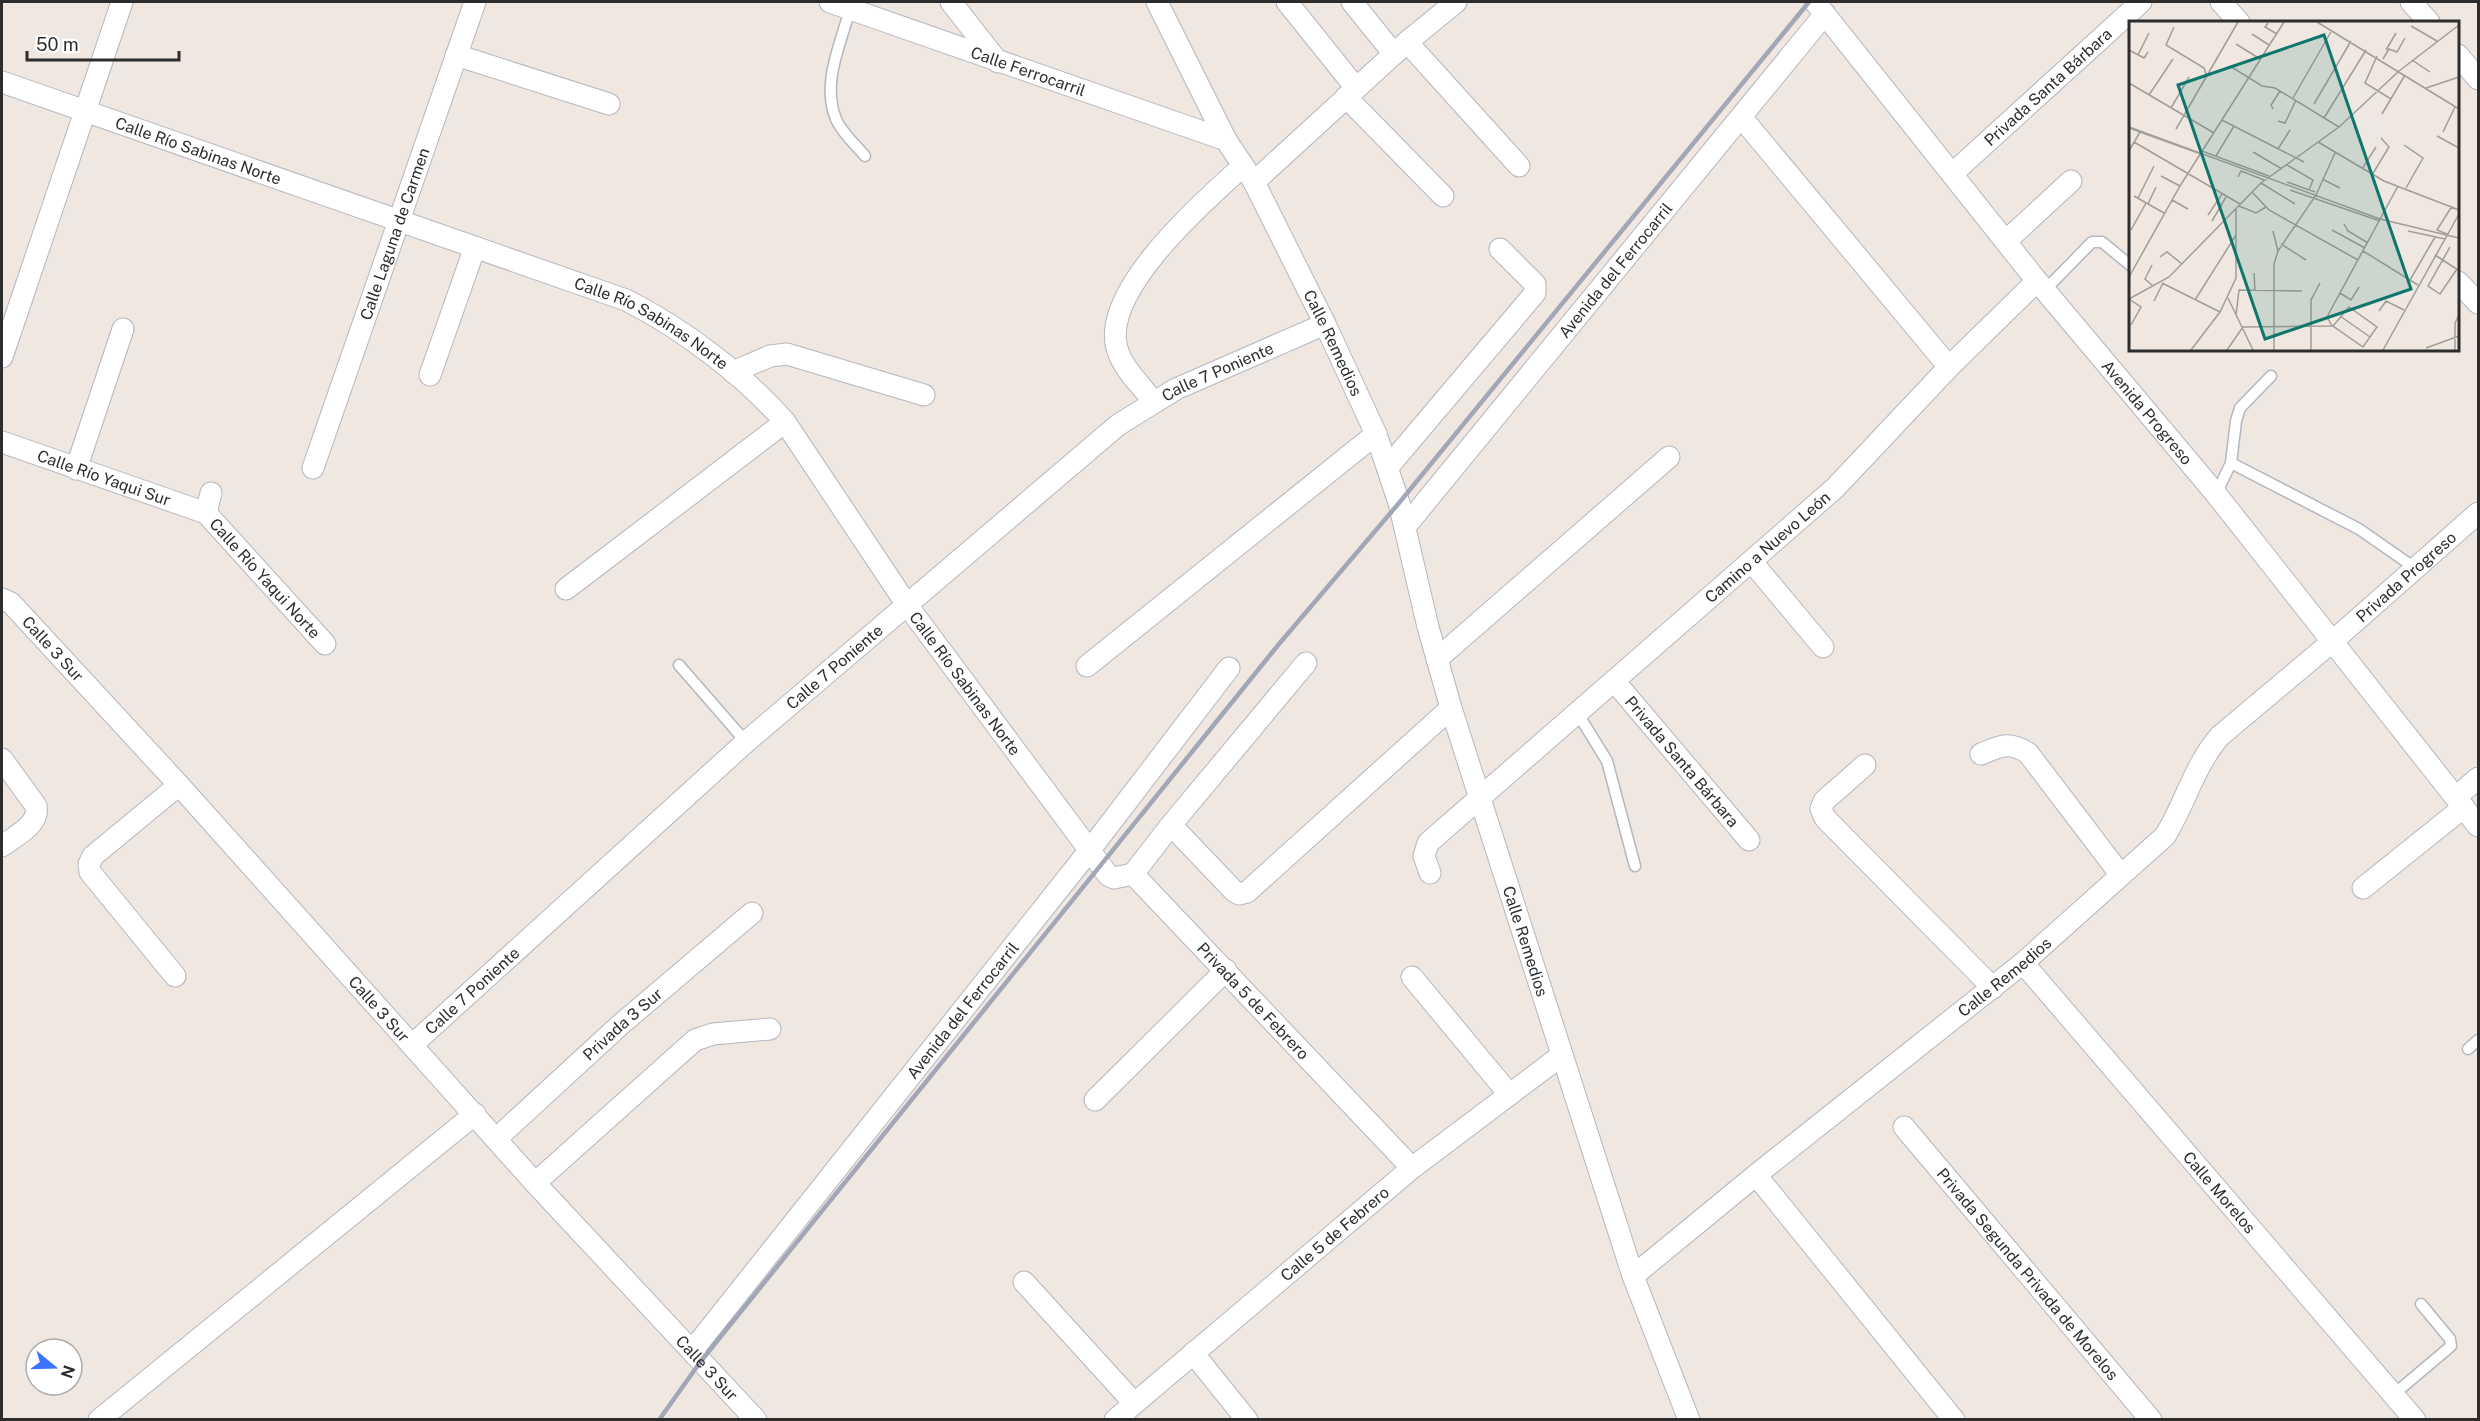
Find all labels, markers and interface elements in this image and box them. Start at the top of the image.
inset map [2129,21,2459,351]
scale bar [27,24,178,62]
street label: Privada Santa Bárbara [1980,24,2116,150]
text: 50 m [36,34,79,55]
street label: Calle Ferrocarril [968,43,1088,100]
street label: Calle Río Sabinas Norte [113,113,284,189]
street label: Calle Laguna de Carmen [356,145,434,323]
street label: Avenida del Ferrocarril [1555,199,1677,342]
street label: Calle Río Sabinas Norte [572,274,732,374]
street label: Calle Remedios [1300,287,1366,399]
street label: Calle 7 Poniente [1158,339,1277,406]
street label: Avenida Progreso [2098,357,2196,469]
street label: Calle Río Yaqui Sur [35,446,173,510]
street label: Camino a Nuevo León [1701,488,1834,607]
street label: Calle Río Yaqui Norte [205,514,324,642]
street label: Privada Progreso [2352,528,2460,626]
street label: Calle Río Sabinas Norte [905,608,1025,759]
street label: Calle 3 Sur [18,612,88,686]
street label: Calle 7 Poniente [783,621,887,713]
street label: Privada Santa Bárbara [1621,692,1743,831]
street label: Calle Remedios [1499,884,1552,999]
street label: Calle Remedios [1954,933,2055,1021]
street label: Avenida del Ferrocarril [903,939,1023,1083]
street label: Privada 5 de Febrero [1193,939,1313,1064]
street label: Calle 7 Poniente [421,943,523,1038]
street label: Calle 3 Sur [345,972,413,1046]
street label: Privada 3 Sur [579,984,666,1064]
street label: Calle Morelos [2179,1148,2260,1237]
street label: Privada Segunda Privada de Morelos [1933,1164,2122,1384]
street label: Calle 5 de Febrero [1277,1183,1393,1285]
street label: Calle 3 Sur [672,1332,742,1404]
north arrow [24,1337,84,1397]
text: N [57,1363,79,1381]

